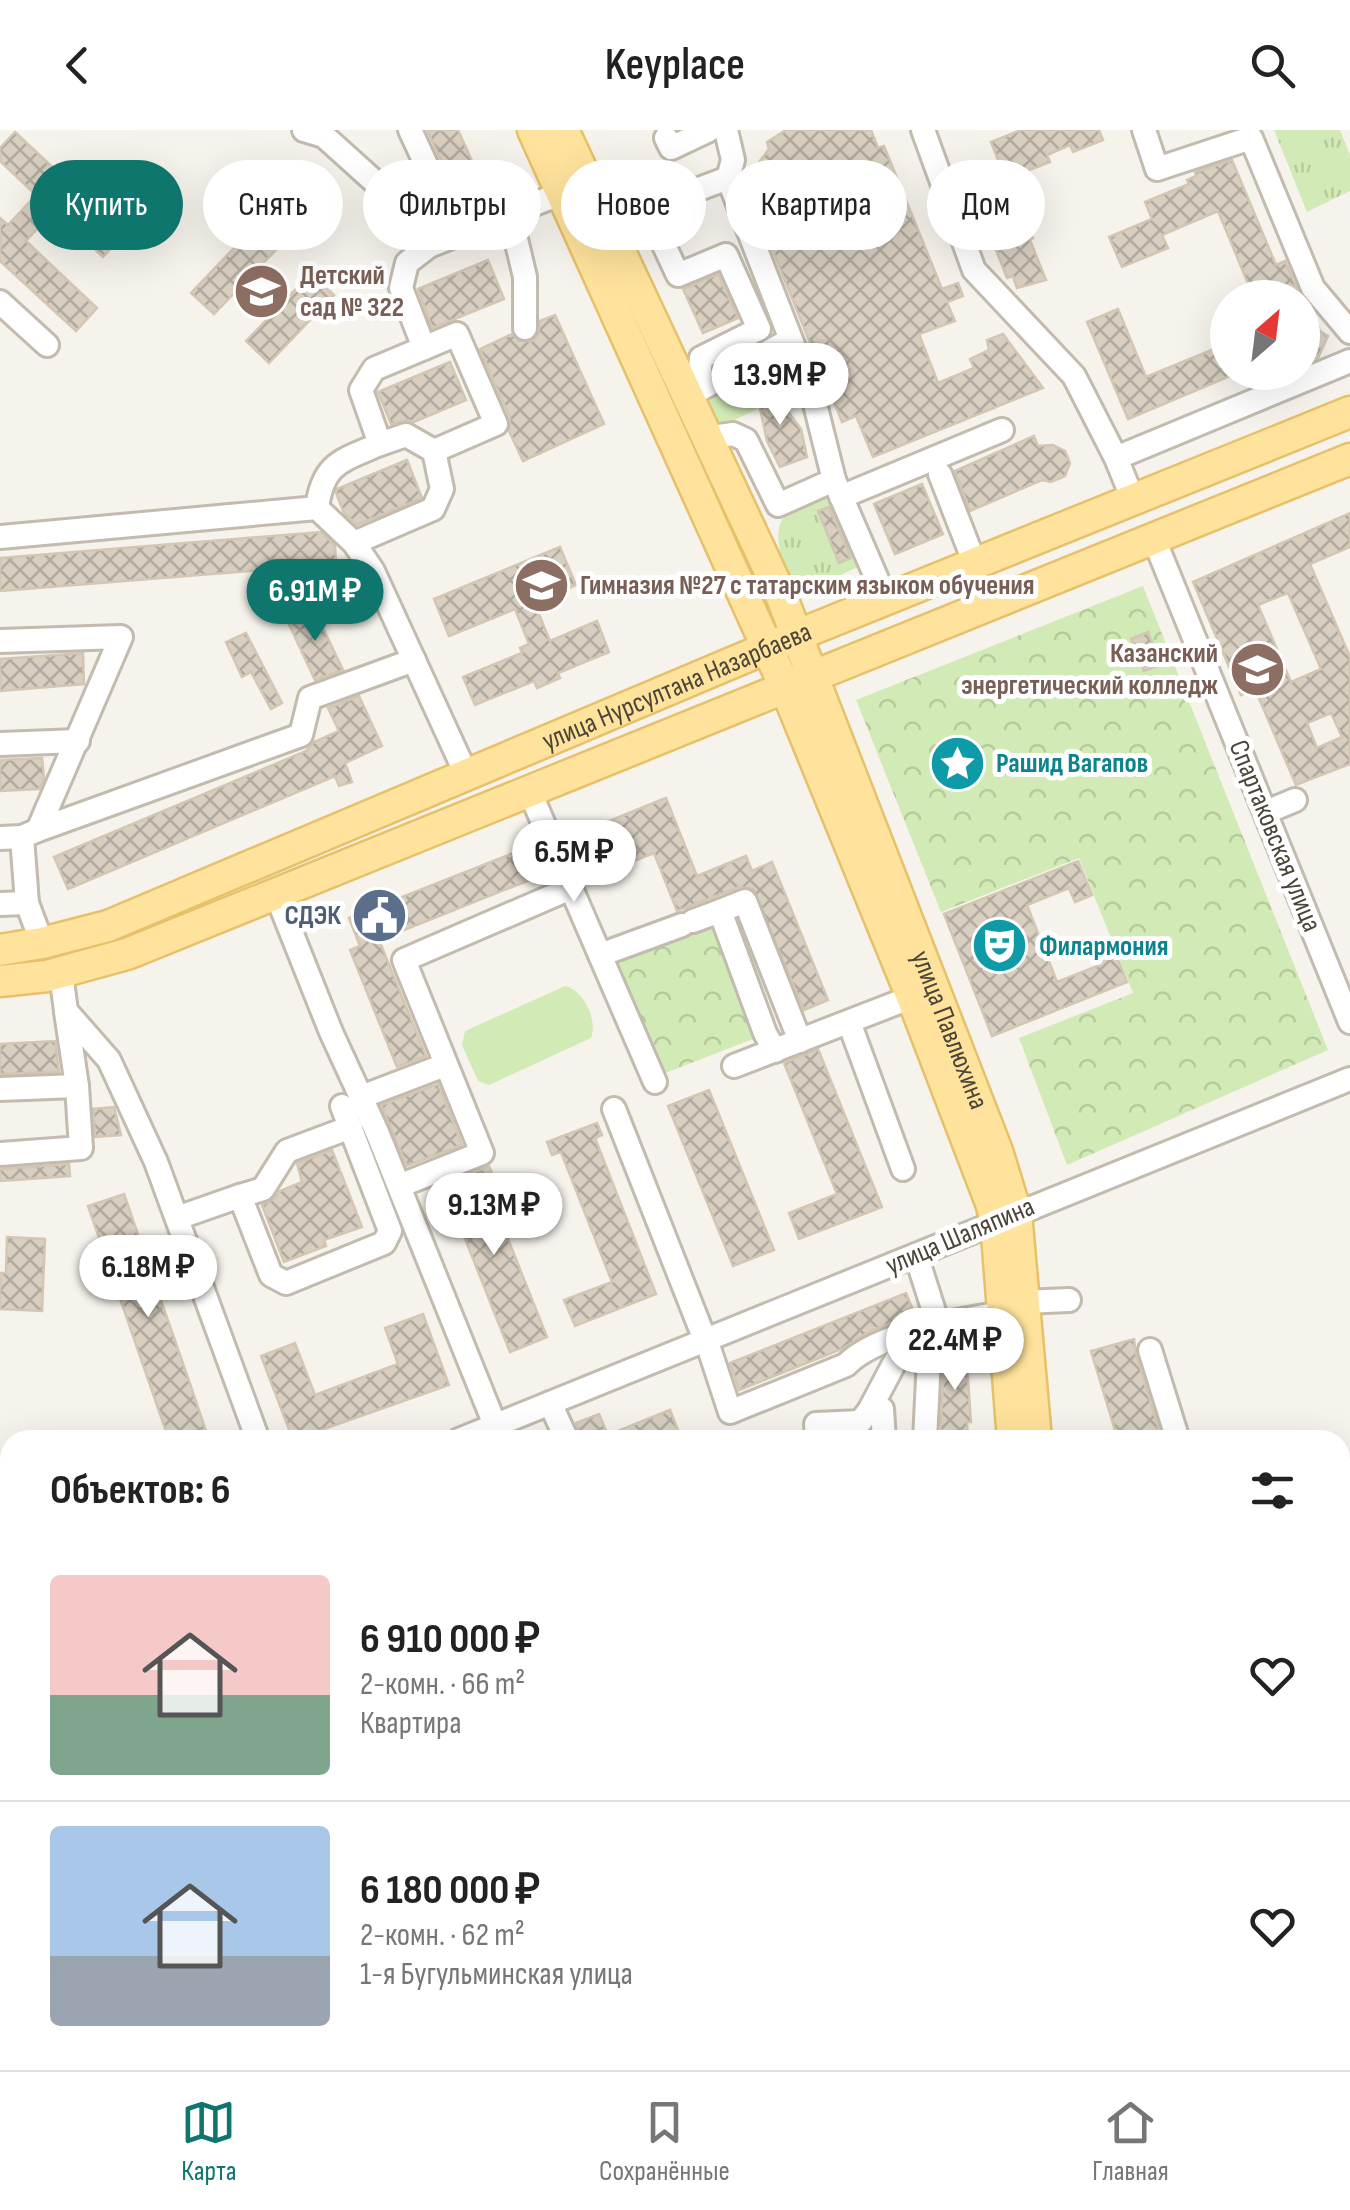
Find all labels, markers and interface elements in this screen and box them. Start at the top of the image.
icon: back [50,38,105,93]
text: Keyplace [605,38,745,93]
icon: search [1245,38,1300,93]
chip: Купить [30,160,183,250]
chip: Снять [203,160,343,250]
chip: Фильтры [363,160,541,250]
chip: Новое [561,160,706,250]
chip: Квартира [726,160,907,250]
chip: Дом [927,160,1045,250]
place label: Детский сад № 322 [300,259,404,324]
school or university icon: Детский сад № 322 [231,261,291,321]
north arrow [1210,280,1320,390]
map controls [1210,280,1320,390]
pin: 13.9M ₽ [688,343,872,428]
text: 13.9M ₽ [734,356,826,395]
school or university icon: Гимназия №27 с татарским языком обучения [511,555,571,615]
pin: 6.91M ₽ [223,559,407,644]
place label: Гимназия №27 с татарским языком обучения [580,569,1035,602]
text: 6.91M ₽ [269,572,361,611]
street label: улица Нурсултана Назарбаева [537,615,816,758]
place label: Казанский энергетический колледж [961,637,1218,702]
school or university icon: Казанский энергетический колледж [1227,639,1287,699]
place icon: Рашид Вагапов [927,733,987,793]
street label: Спартаковская улица [1222,735,1328,937]
place label: Рашид Вагапов [996,747,1148,780]
pin: 6.5M ₽ [493,820,655,905]
text: 6.5M ₽ [534,833,614,872]
public building icon: СДЭК [350,885,410,945]
place label: СДЭК [284,899,341,932]
theatre icon: Филармония [970,916,1030,976]
place label: Филармония [1039,930,1169,963]
street label: улица Павлюхина [904,946,996,1114]
pin: 9.13M ₽ [402,1173,586,1258]
text: 9.13M ₽ [448,1186,540,1225]
street label: улица Шаляпина [881,1190,1039,1282]
pin: 6.18M ₽ [56,1235,240,1320]
text: 6.18M ₽ [101,1248,195,1287]
pin: 22.4M ₽ [863,1308,1047,1393]
text: 22.4M ₽ [908,1321,1002,1360]
icon: filters [1245,1463,1300,1518]
text: Объектов: 6 [50,1465,230,1516]
text: 6 910 000 ₽ [360,1614,540,1665]
icon: home [130,1615,250,1735]
icon: heart [1245,1648,1300,1703]
text: 2-комн. · 66 m² [360,1665,525,1704]
text: Квартира [360,1704,462,1743]
text: 6 180 000 ₽ [360,1865,540,1916]
icon: home [130,1866,250,1986]
icon: heart [1245,1899,1300,1954]
text: 2-комн. · 62 m² [360,1916,525,1955]
text: 1-я Бугульминская улица [360,1955,633,1994]
tab: Карта [181,2095,236,2188]
tab: Сохранённые [599,2095,730,2188]
tab: Главная [1092,2095,1169,2188]

